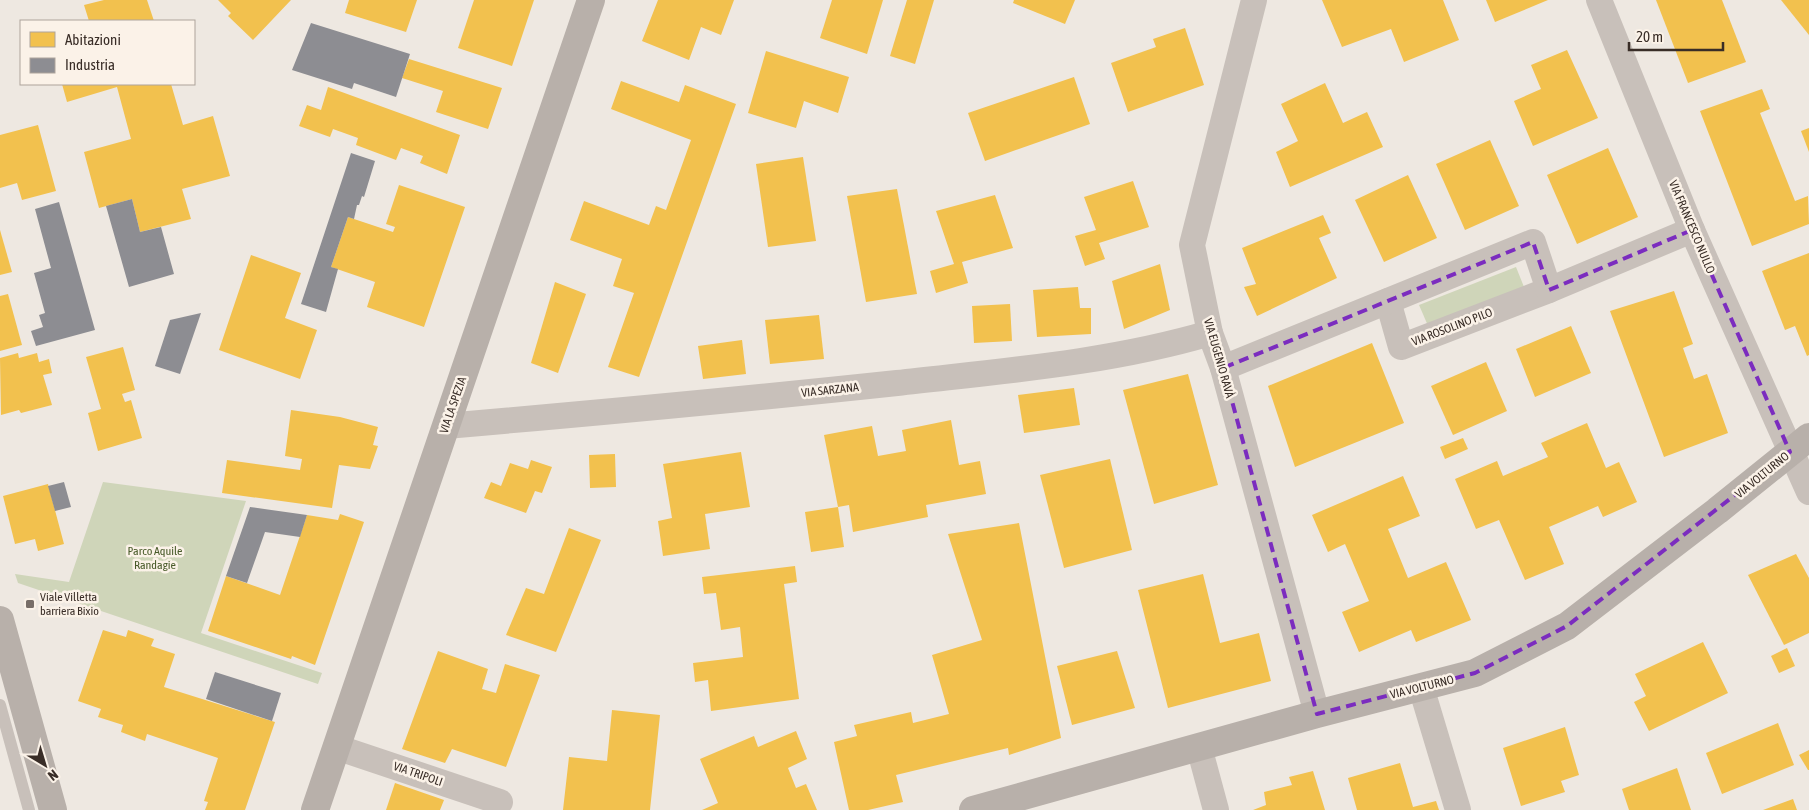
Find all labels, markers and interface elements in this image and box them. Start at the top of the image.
legend [20,20,195,85]
scale bar [1629,20,1723,52]
text: 20 m [1636,28,1663,45]
text: Abitazioni [65,31,121,48]
text: Industria [65,56,115,73]
street label: VIA FRANCESCO NULLO [1666,178,1718,276]
street label: VIA ROSOLINO PILO [1410,305,1494,349]
street label: VIA EUGENIO RAVÀ [1201,317,1237,399]
street label: VIA LA SPEZIA [437,375,469,435]
street label: VIA SARZANA [801,380,860,400]
street label: VIA VOLTURNO [1732,449,1792,501]
park label: Parco Aquile Randagie [127,544,183,572]
place label: Viale Villetta barriera Bixio [40,590,99,618]
marker: Viale Villetta barriera Bixio [24,598,36,610]
street label: VIA VOLTURNO [1389,672,1455,702]
north arrow [20,740,70,790]
street label: VIA TRIPOLI [391,759,445,789]
text: N [45,766,61,784]

